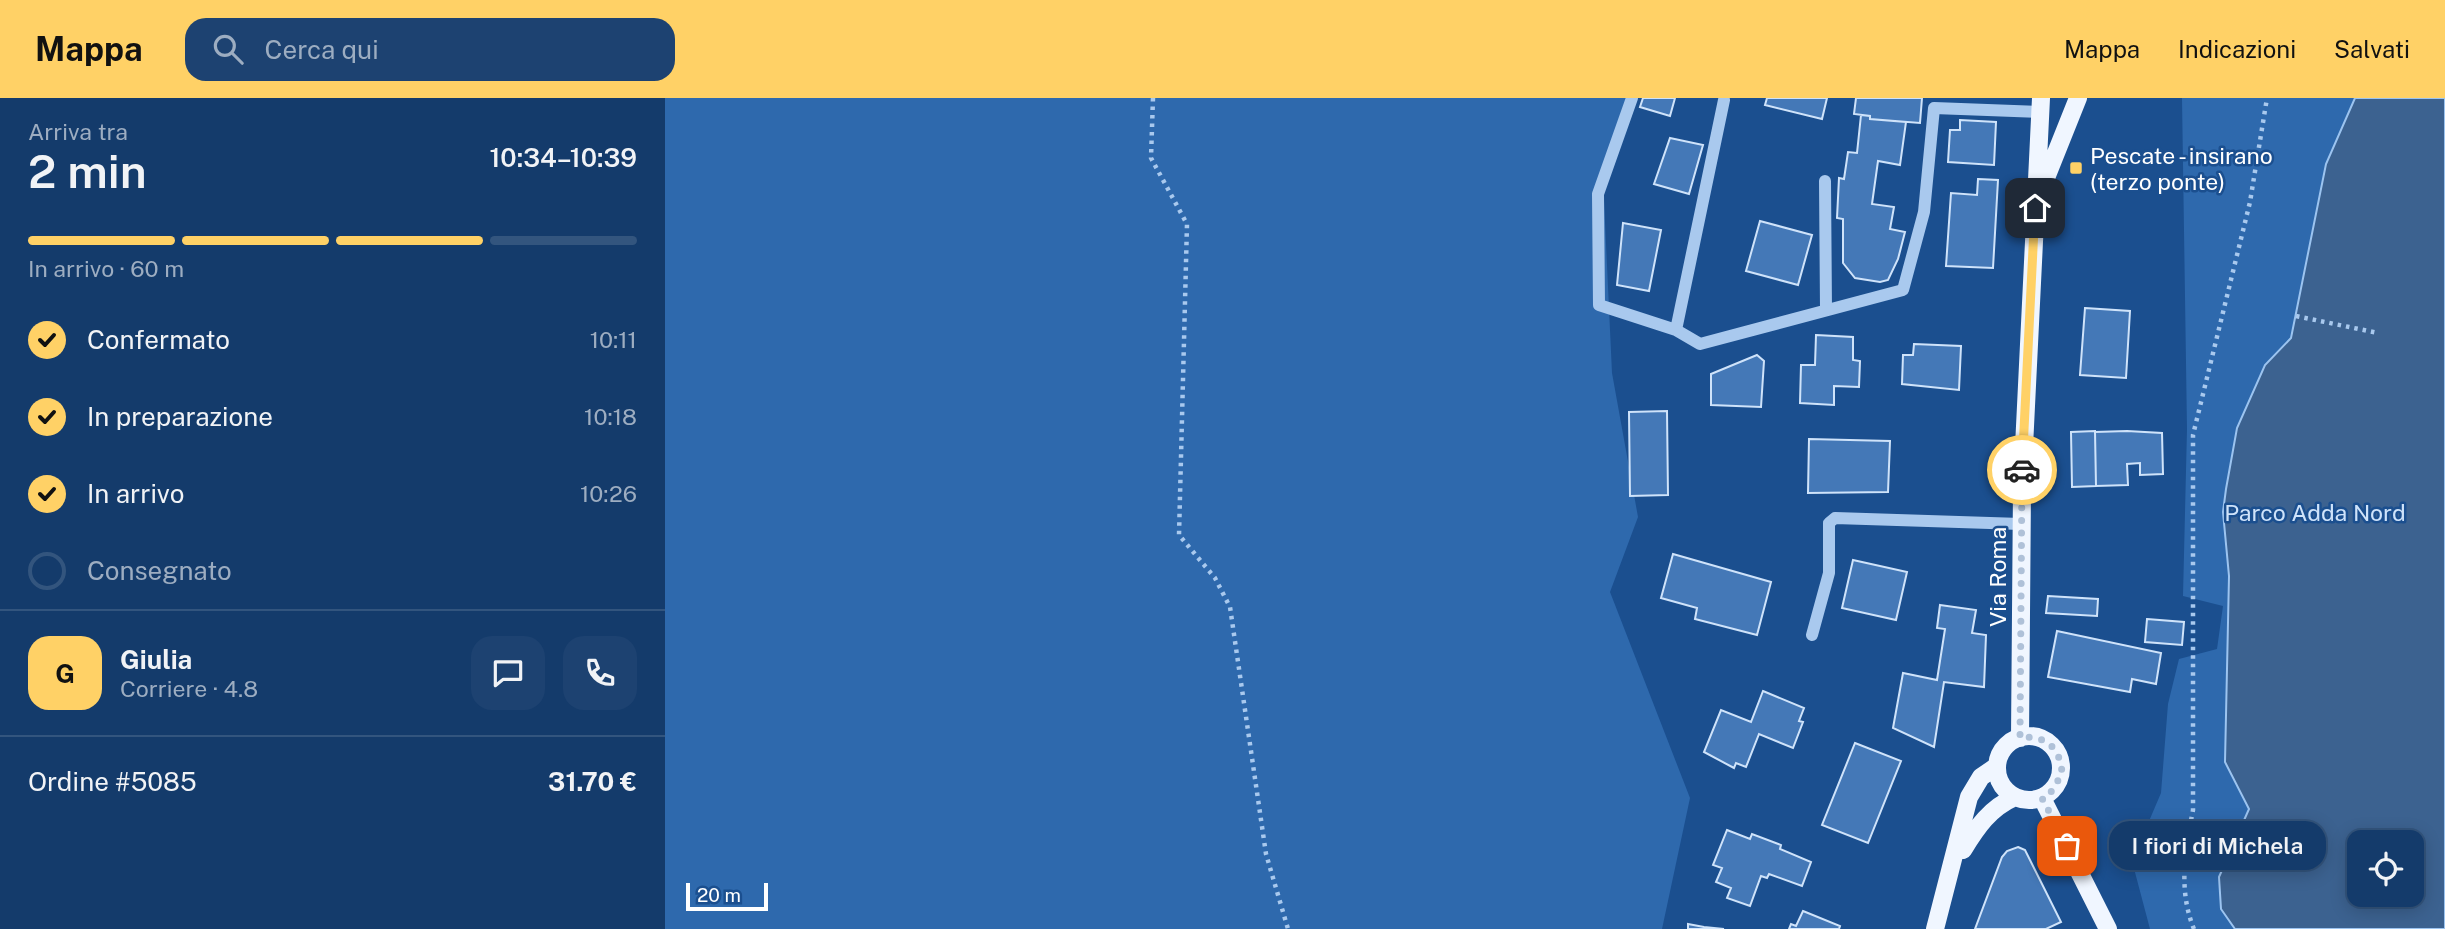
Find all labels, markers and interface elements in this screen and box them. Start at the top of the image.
search box [185,18,675,81]
text: Mappa [35,30,143,68]
icon: search [209,30,247,68]
text: Cerca qui [265,34,379,65]
text: Mappa [2064,35,2140,63]
text: Indicazioni [2178,35,2296,63]
text: Salvati [2334,35,2410,63]
text: Arriva tra [28,118,128,145]
text: 10:34–10:39 [489,142,637,173]
place label: Pescate - insirano (terzo ponte) [2090,142,2273,195]
text: 2 min [28,144,147,198]
marker: Pescate - insirano (terzo ponte) [2068,160,2084,176]
pin [2005,178,2065,238]
icon: home [2016,189,2054,227]
text: In arrivo · 60 m [28,255,184,282]
icon: check [28,321,66,359]
text: Confermato [87,324,230,355]
text: 10:11 [590,326,637,353]
icon: check [28,398,66,436]
text: In preparazione [87,401,273,432]
text: 10:18 [584,403,637,430]
courier [1987,435,2057,505]
icon: car [2003,451,2041,489]
icon: check [28,475,66,513]
text: In arrivo [87,478,184,509]
text: 10:26 [580,480,637,507]
park label: Parco Adda Nord [2224,499,2406,526]
street label: Via Roma [1984,527,2011,627]
text: Consegnato [87,555,232,586]
button: chat [471,636,545,710]
button: phone [563,636,637,710]
text: Giulia [120,644,192,675]
text: G [55,658,75,689]
text: Corriere · 4.8 [120,675,258,702]
text: Ordine #5085 [28,766,197,797]
text: 31.70 € [548,766,637,797]
pin [2037,816,2097,876]
callout: I fiori di Michela [2109,822,2326,870]
icon: bag [2048,827,2086,865]
map controls [2347,830,2424,907]
button: locate [2347,830,2424,907]
text: I fiori di Michela [2132,832,2303,859]
scale bar [686,880,768,912]
text: 20 m [697,884,741,906]

